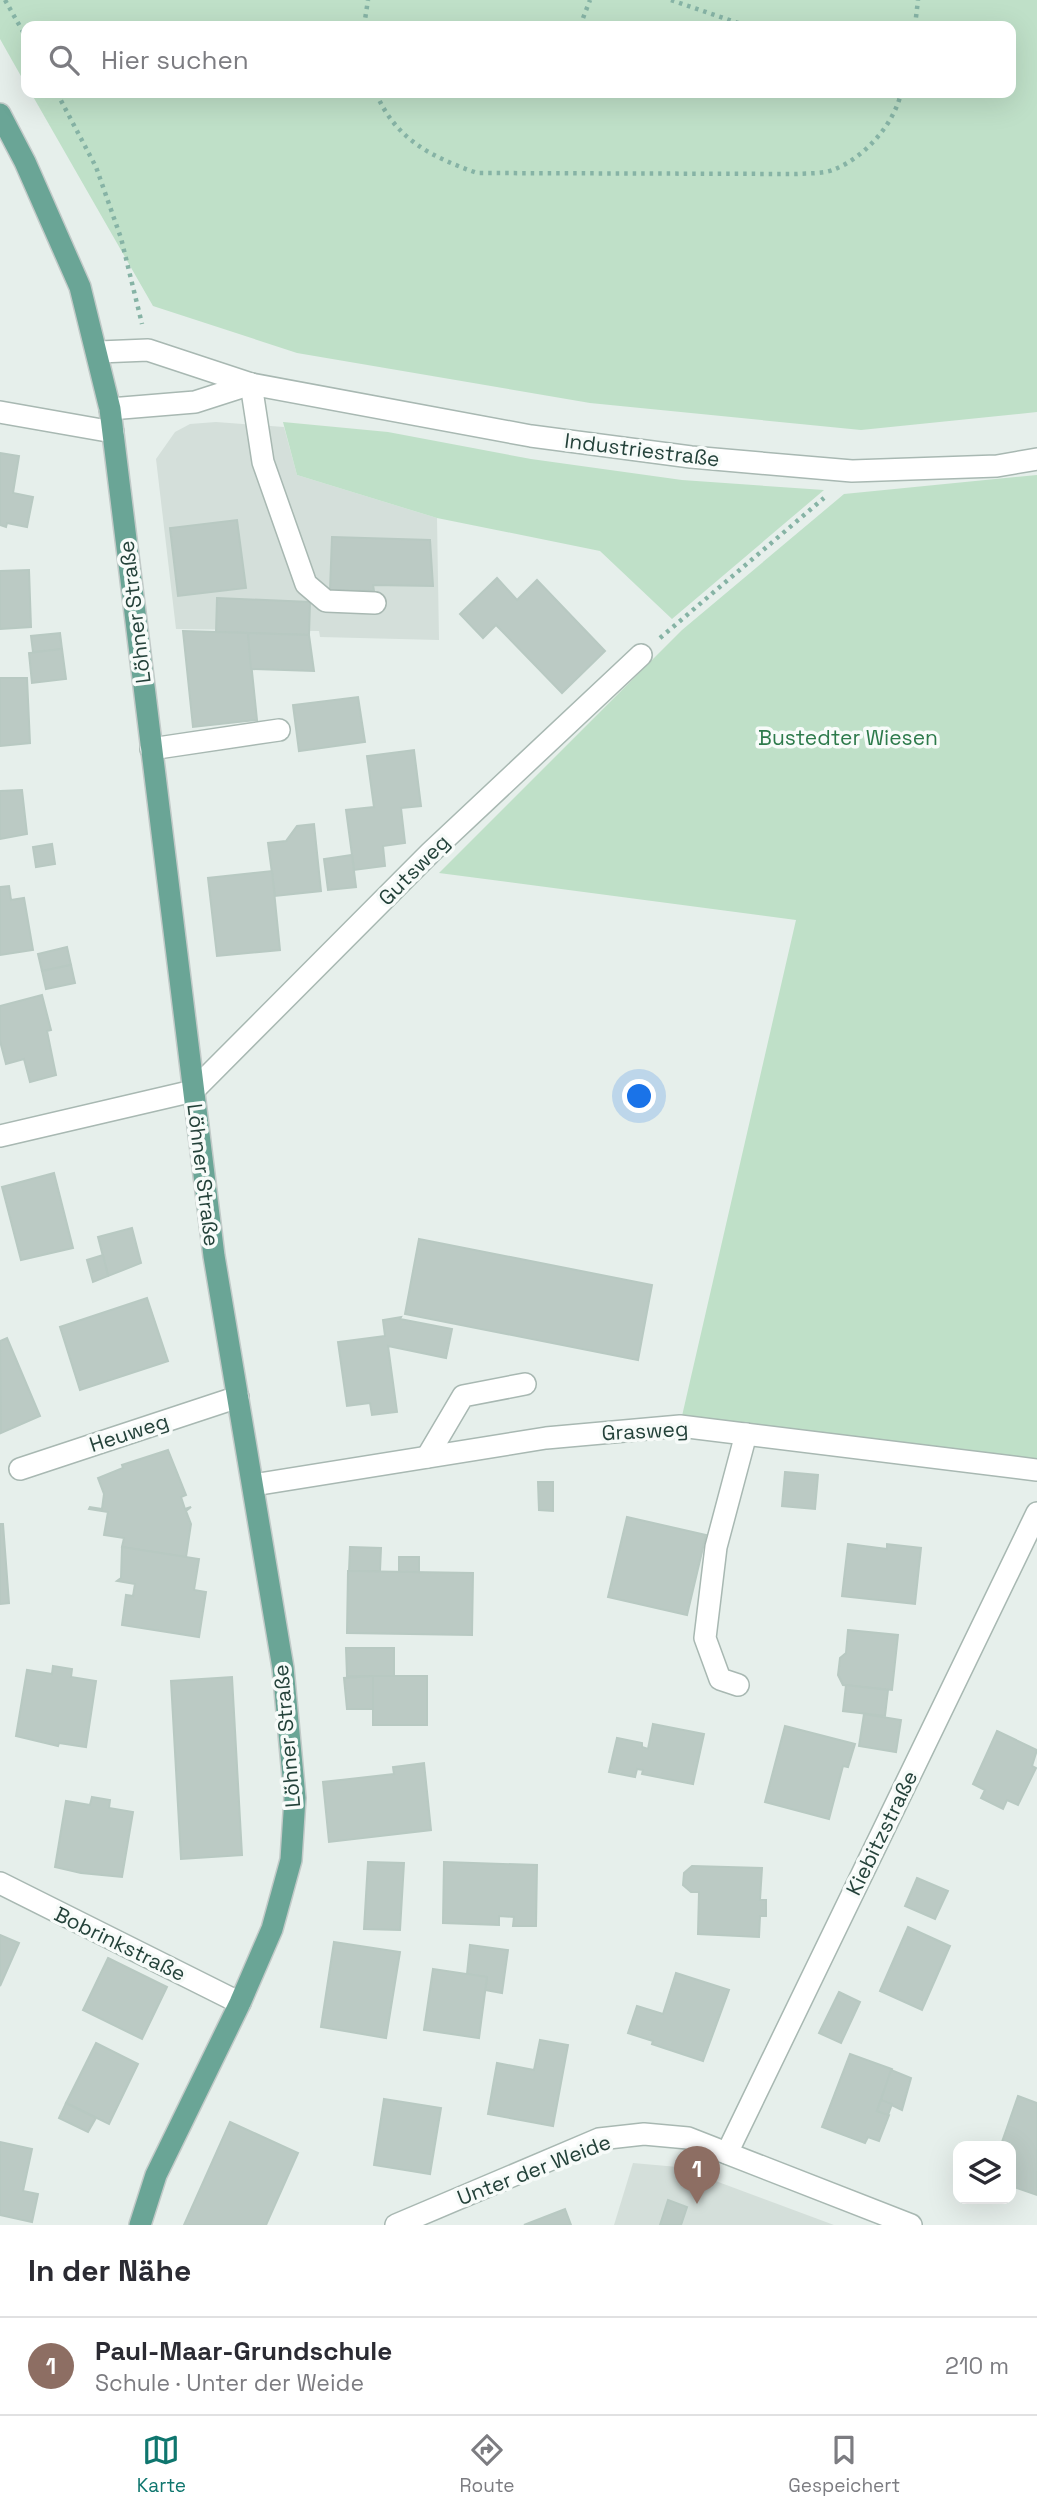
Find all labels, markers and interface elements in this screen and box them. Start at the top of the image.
search box [21,21,1016,98]
icon: search [45,41,83,79]
text: Hier suchen [101,43,249,77]
street label: Industriestraße [563,427,721,472]
street label: Löhner Straße [112,539,157,685]
park label: Bustedter Wiesen [758,724,938,751]
street label: Gutsweg [372,828,455,911]
your location [622,1079,656,1113]
street label: Löhner Straße [181,1102,226,1248]
street label: Heuweg [86,1407,172,1458]
street label: Grasweg [601,1415,689,1446]
street label: Löhner Straße [267,1663,306,1809]
street label: Kiebitzstraße [840,1766,923,1900]
street label: Bobrinkstraße [50,1900,190,1987]
street label: Unter der Weide [453,2128,614,2211]
map controls [953,2141,1016,2204]
button: layers [953,2141,1016,2204]
pin: 1 [674,2146,720,2204]
text: In der Nähe [28,2251,191,2290]
text: Paul-Maar-Grundschule [95,2334,392,2368]
text: 1 [46,2351,56,2381]
text: 210 m [945,2351,1009,2381]
text: Schule · Unter der Weide [95,2368,364,2398]
tab: Karte [137,2431,186,2498]
tab: Route [460,2431,515,2498]
tab: Gespeichert [788,2431,900,2498]

